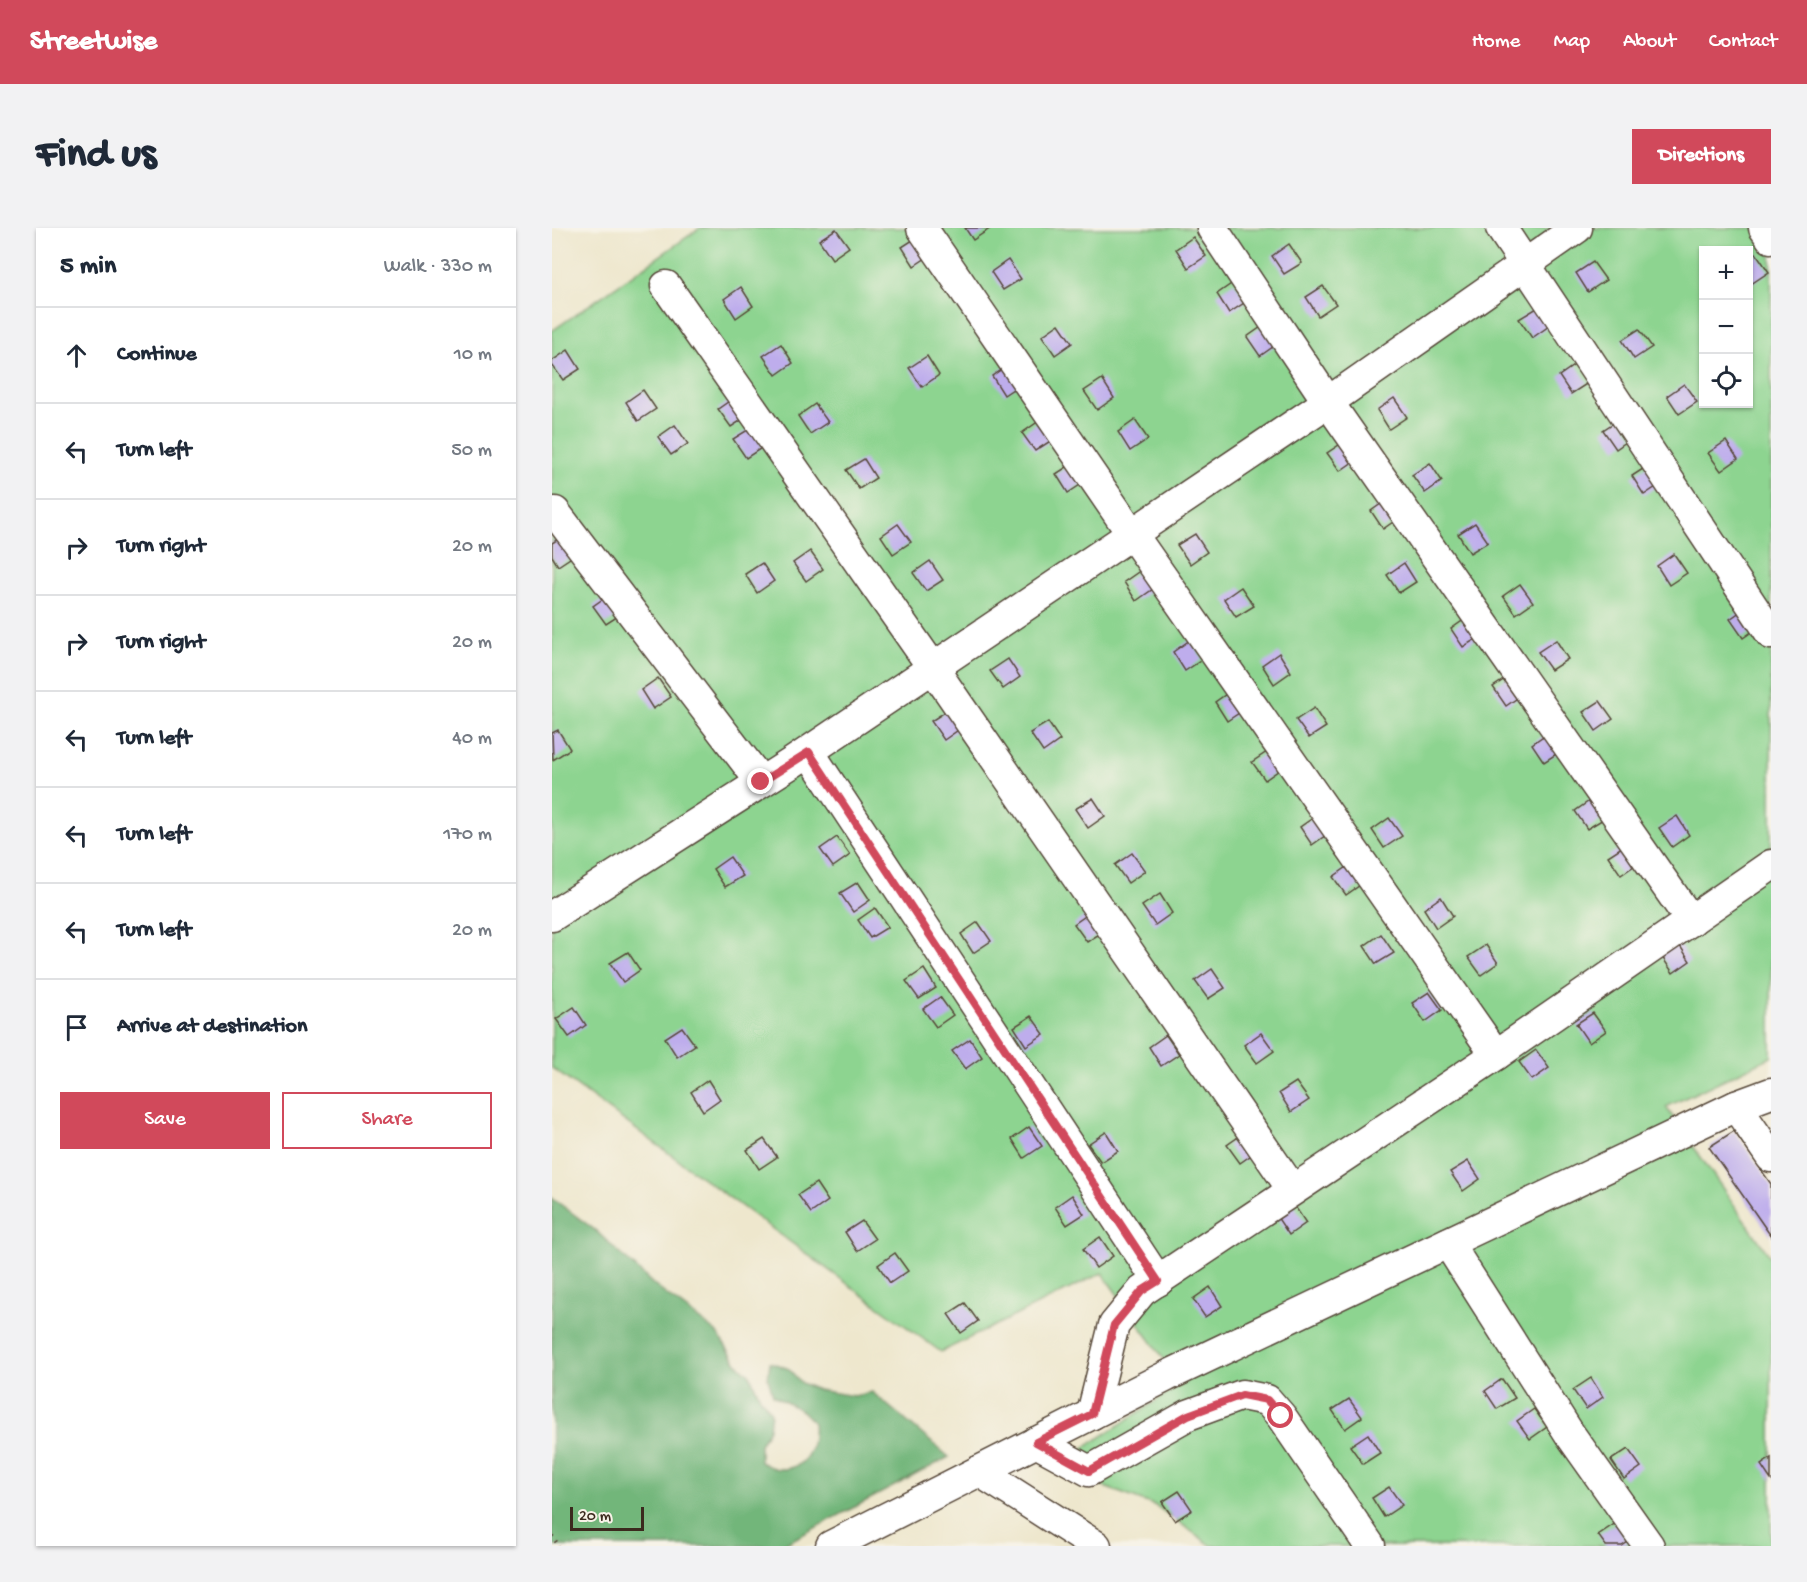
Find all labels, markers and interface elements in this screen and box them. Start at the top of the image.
text: Streetwise [30,26,157,59]
text: Home [1472,30,1520,55]
text: Map [1553,30,1590,55]
text: About [1623,30,1676,55]
text: Contact [1709,30,1777,55]
button: Directions [1632,129,1771,184]
text: Find us [36,132,156,181]
map controls [1699,246,1753,408]
button: + [1699,246,1753,300]
text: 5 min [60,252,116,283]
text: Walk · 330 m [384,256,492,279]
button: − [1699,300,1753,354]
icon: ahead [60,339,93,372]
text: Continue [117,342,197,368]
text: 10 m [454,344,492,367]
button: locate [1699,354,1753,408]
icon: left [60,435,93,468]
text: Turn left [117,438,191,464]
text: 50 m [451,440,492,463]
icon: right [60,531,93,564]
text: Turn right [117,534,205,560]
text: 20 m [452,536,492,559]
icon: right [60,627,93,660]
text: Turn right [117,630,205,656]
text: 20 m [452,632,492,655]
icon: left [60,723,93,756]
text: Turn left [117,726,191,752]
text: 40 m [452,728,492,751]
route end [747,768,773,794]
icon: left [60,819,93,852]
text: Turn left [117,822,191,848]
text: 170 m [443,824,492,847]
icon: left [60,915,93,948]
text: Turn left [117,918,191,944]
text: 20 m [452,920,492,943]
icon: arrive [60,1011,93,1044]
text: Arrive at destination [117,1014,307,1040]
button: Save [60,1092,270,1149]
button: Share [282,1092,492,1149]
route start [1267,1402,1293,1428]
scale bar [570,1504,644,1532]
text: 20 m [579,1508,611,1527]

